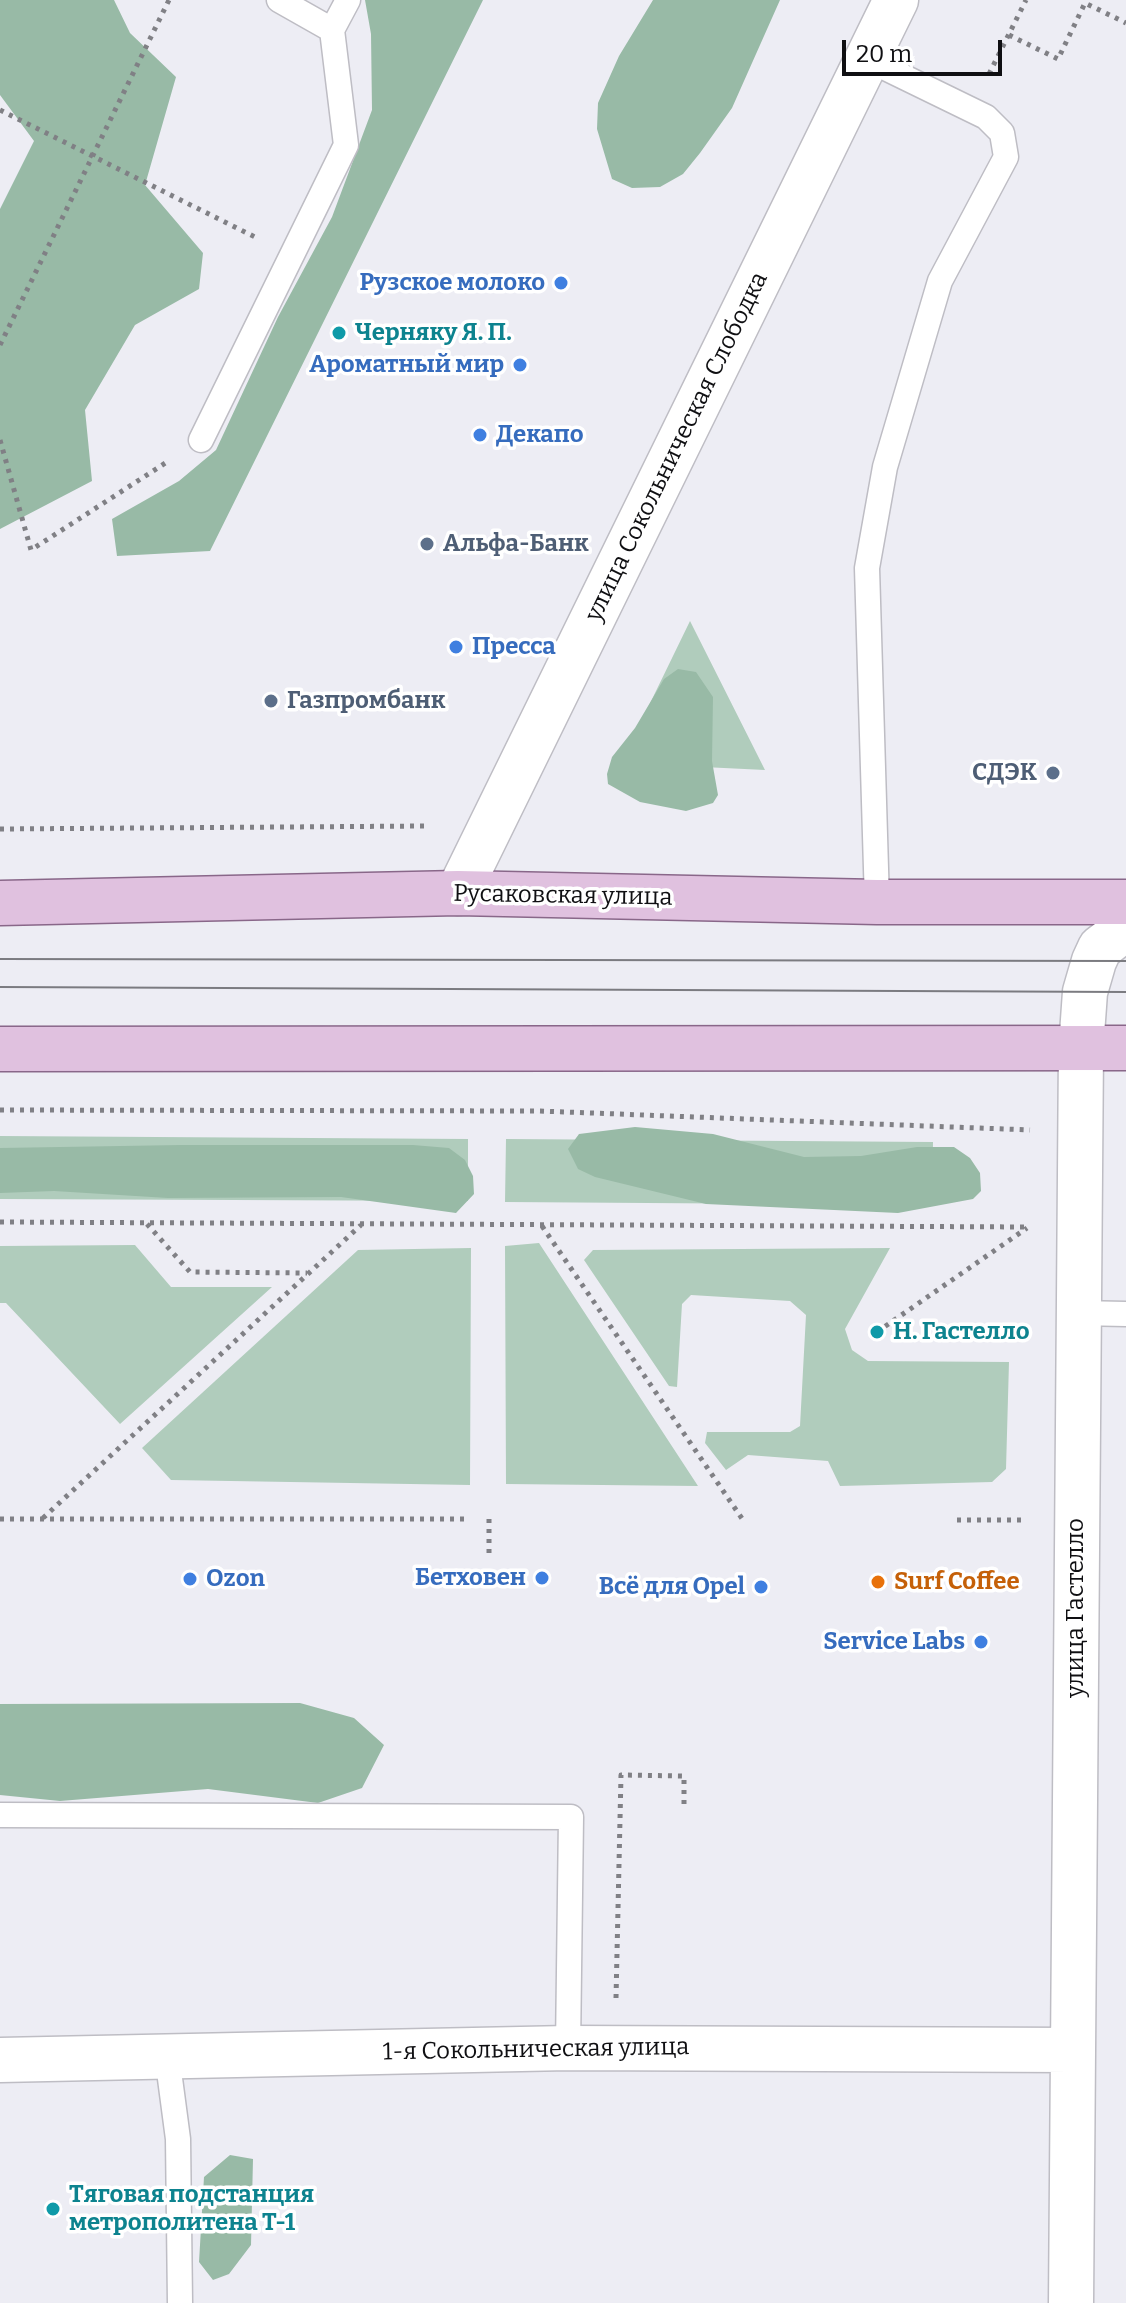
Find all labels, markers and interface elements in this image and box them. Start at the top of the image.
scale bar [846,24,1006,74]
text: 20 m [856,40,912,68]
street label: улица Сокольническая Слободка [580,268,774,626]
place label: Рузское молоко [359,269,545,297]
marker: Рузское молоко [552,274,570,292]
place label: Черняку Я. П. [355,319,512,347]
marker: Черняку Я. П. [330,324,348,342]
place label: Ароматный мир [309,351,504,379]
marker: Ароматный мир [511,356,529,374]
place label: Декапо [496,421,584,449]
marker: Декапо [471,426,489,444]
place label: Альфа-Банк [443,530,589,558]
marker: Альфа-Банк [418,535,436,553]
place label: Пресса [472,633,556,661]
marker: Пресса [447,638,465,656]
place label: Газпромбанк [287,687,445,715]
marker: Газпромбанк [262,692,280,710]
place label: СДЭК [972,759,1037,787]
marker: СДЭК [1044,764,1062,782]
street label: Русаковская улица [453,880,673,912]
place label: Н. Гастелло [893,1318,1030,1346]
marker: Н. Гастелло [868,1323,886,1341]
street label: улица Гастелло [1062,1518,1090,1698]
place label: Бетховен [415,1564,526,1592]
place label: Ozon [206,1565,265,1593]
place label: Surf Coffee [894,1568,1020,1596]
marker: Бетховен [533,1569,551,1587]
marker: Ozon [181,1570,199,1588]
place label: Всё для Opel [599,1573,745,1601]
marker: Surf Coffee [869,1573,887,1591]
marker: Всё для Opel [752,1578,770,1596]
place label: Service Labs [823,1628,965,1656]
marker: Service Labs [972,1633,990,1651]
street label: 1-я Сокольническая улица [382,2033,690,2067]
place label: Тяговая подстанция метрополитена Т-1 [69,2181,314,2237]
marker: Тяговая подстанция метрополитена Т-1 [44,2200,62,2218]

